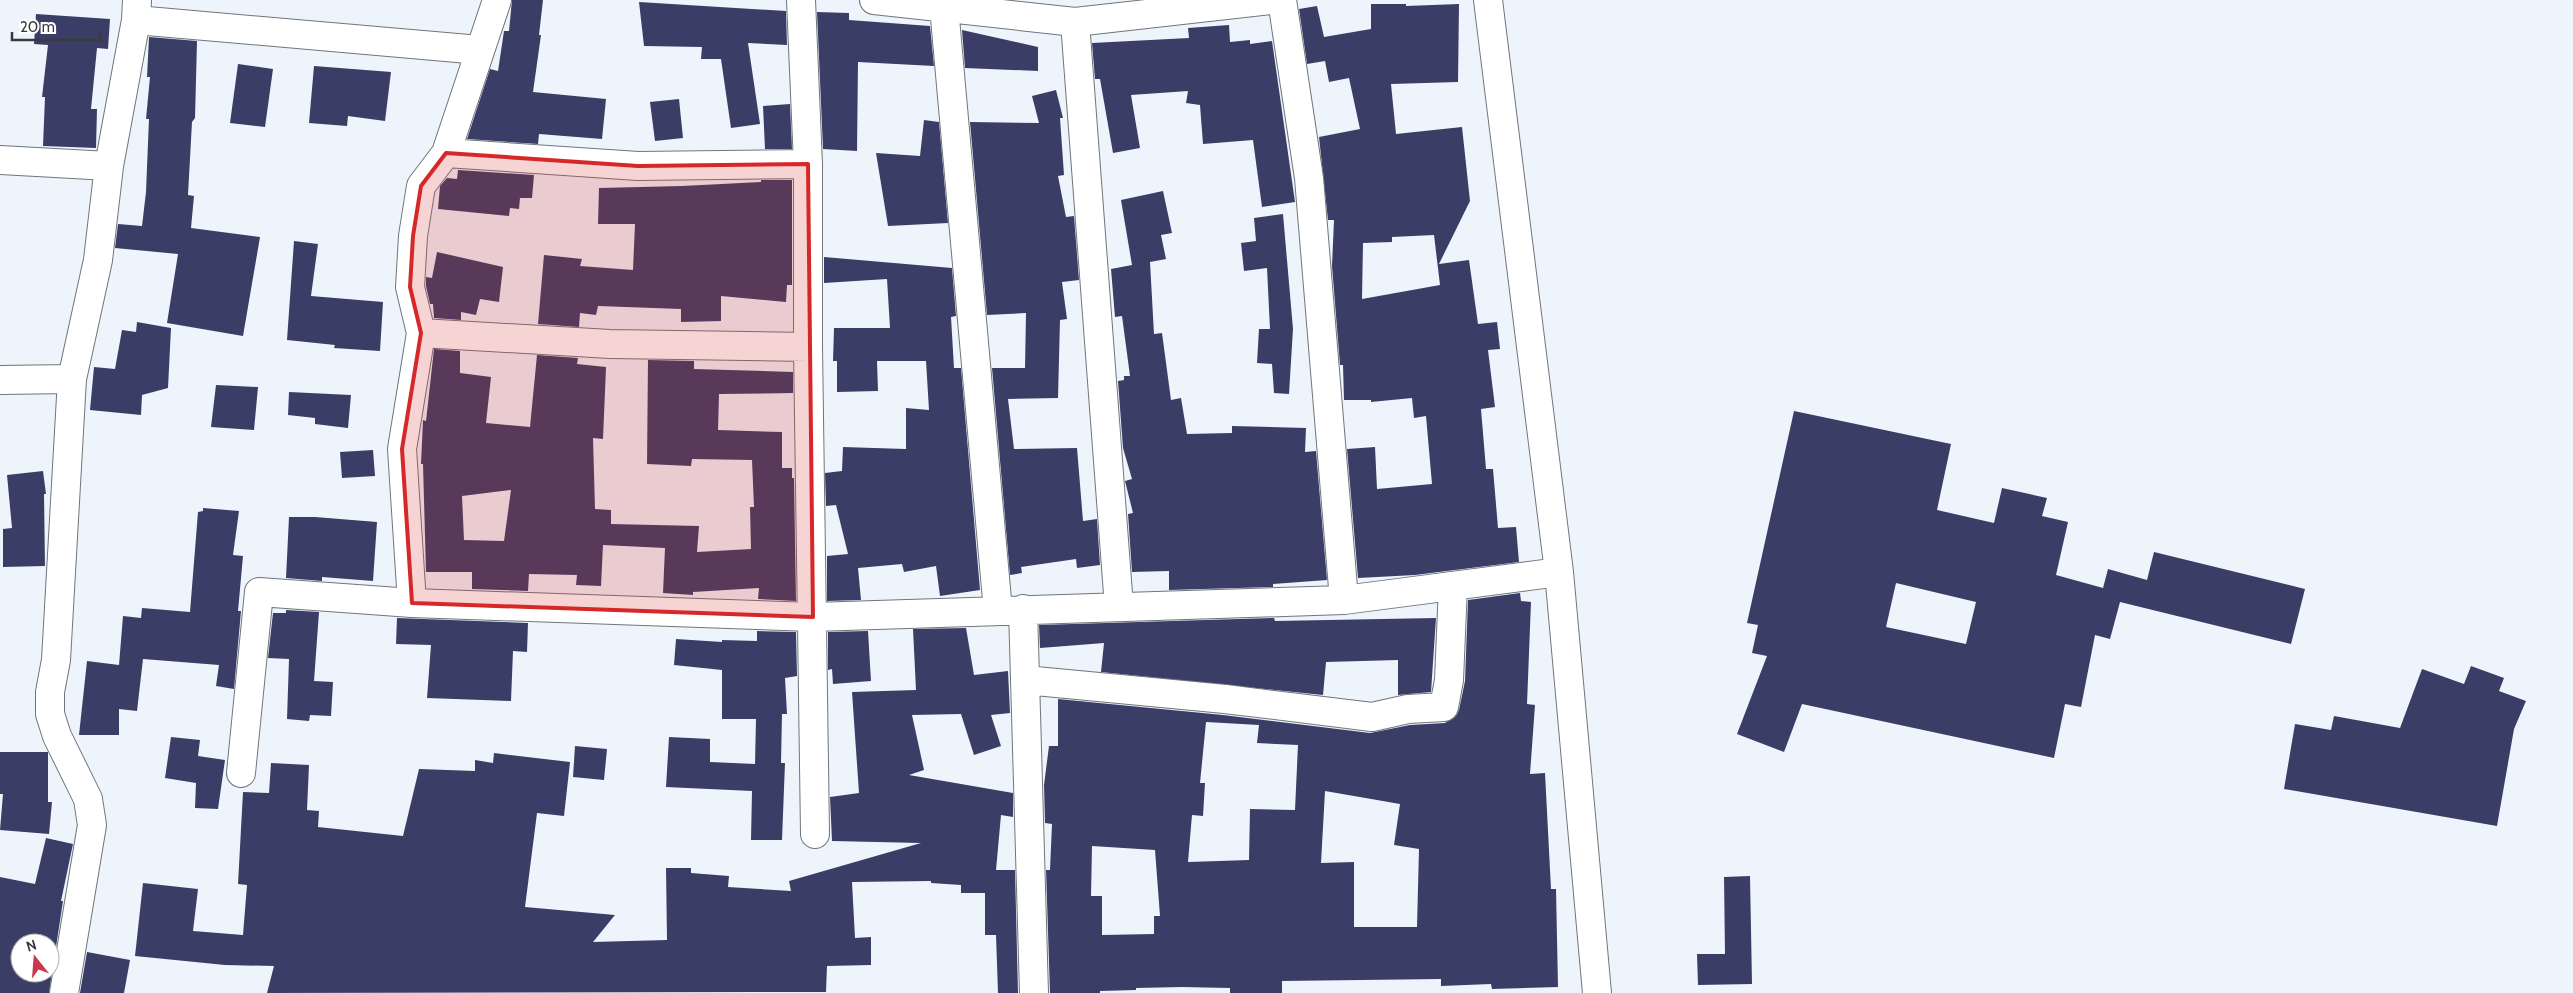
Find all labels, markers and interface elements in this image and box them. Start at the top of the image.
scale bar [12,10,100,42]
text: 20 m [20,18,55,36]
north arrow [10,933,60,983]
text: N [24,936,39,956]

